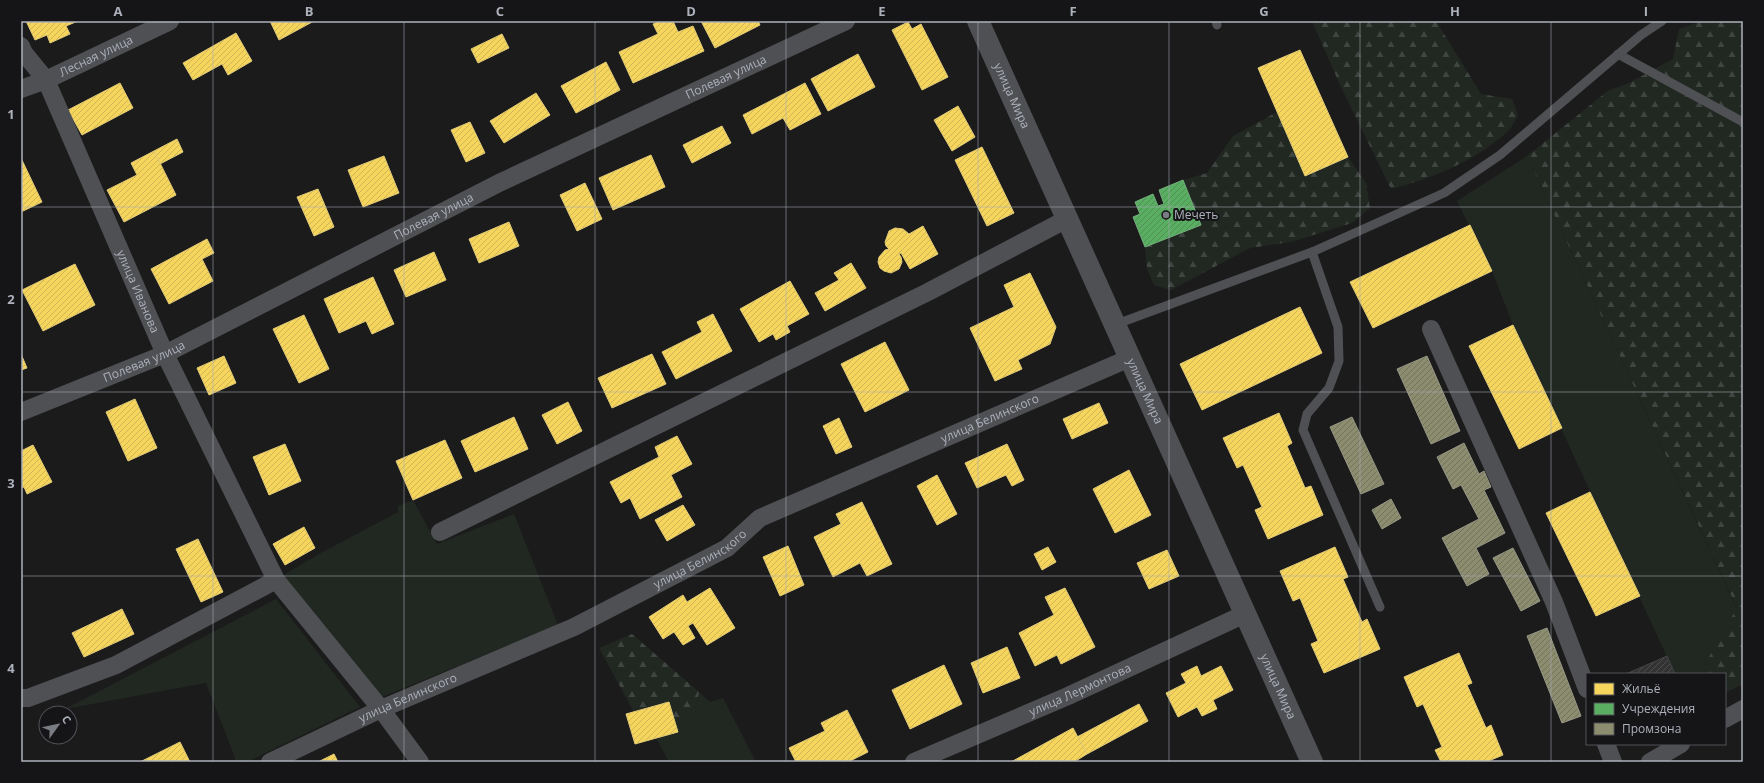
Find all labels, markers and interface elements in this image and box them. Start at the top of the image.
text: A [114,2,123,20]
text: B [305,2,314,20]
text: C [496,2,504,20]
text: D [686,2,696,20]
text: E [878,2,886,20]
text: F [1069,2,1077,20]
text: G [1259,2,1269,20]
text: H [1450,2,1460,20]
text: I [1644,2,1648,20]
street label: Лесная улица [56,31,135,81]
street label: Полевая улица [682,50,769,103]
street label: улица Мира [990,60,1034,131]
text: 1 [7,105,15,123]
street label: Полевая улица [390,188,476,244]
place label: Мечеть [1174,206,1218,223]
marker: Мечеть [1161,210,1171,220]
street label: улица Иванова [113,247,164,335]
text: 2 [7,290,15,308]
street label: Полевая улица [100,336,188,386]
street label: улица Мира [1123,355,1167,426]
street label: улица Белинского [938,389,1042,447]
text: 3 [7,474,15,492]
street label: улица Белинского [650,525,750,593]
street label: улица Мира [1256,651,1301,722]
text: 4 [7,659,15,677]
street label: улица Лермонтова [1026,659,1134,720]
street label: улица Белинского [356,669,459,726]
legend [1586,673,1726,745]
text: Жильё [1622,680,1661,697]
text: Учреждения [1622,700,1695,717]
north arrow [38,705,78,745]
text: С [59,712,75,726]
text: Промзона [1622,720,1681,737]

